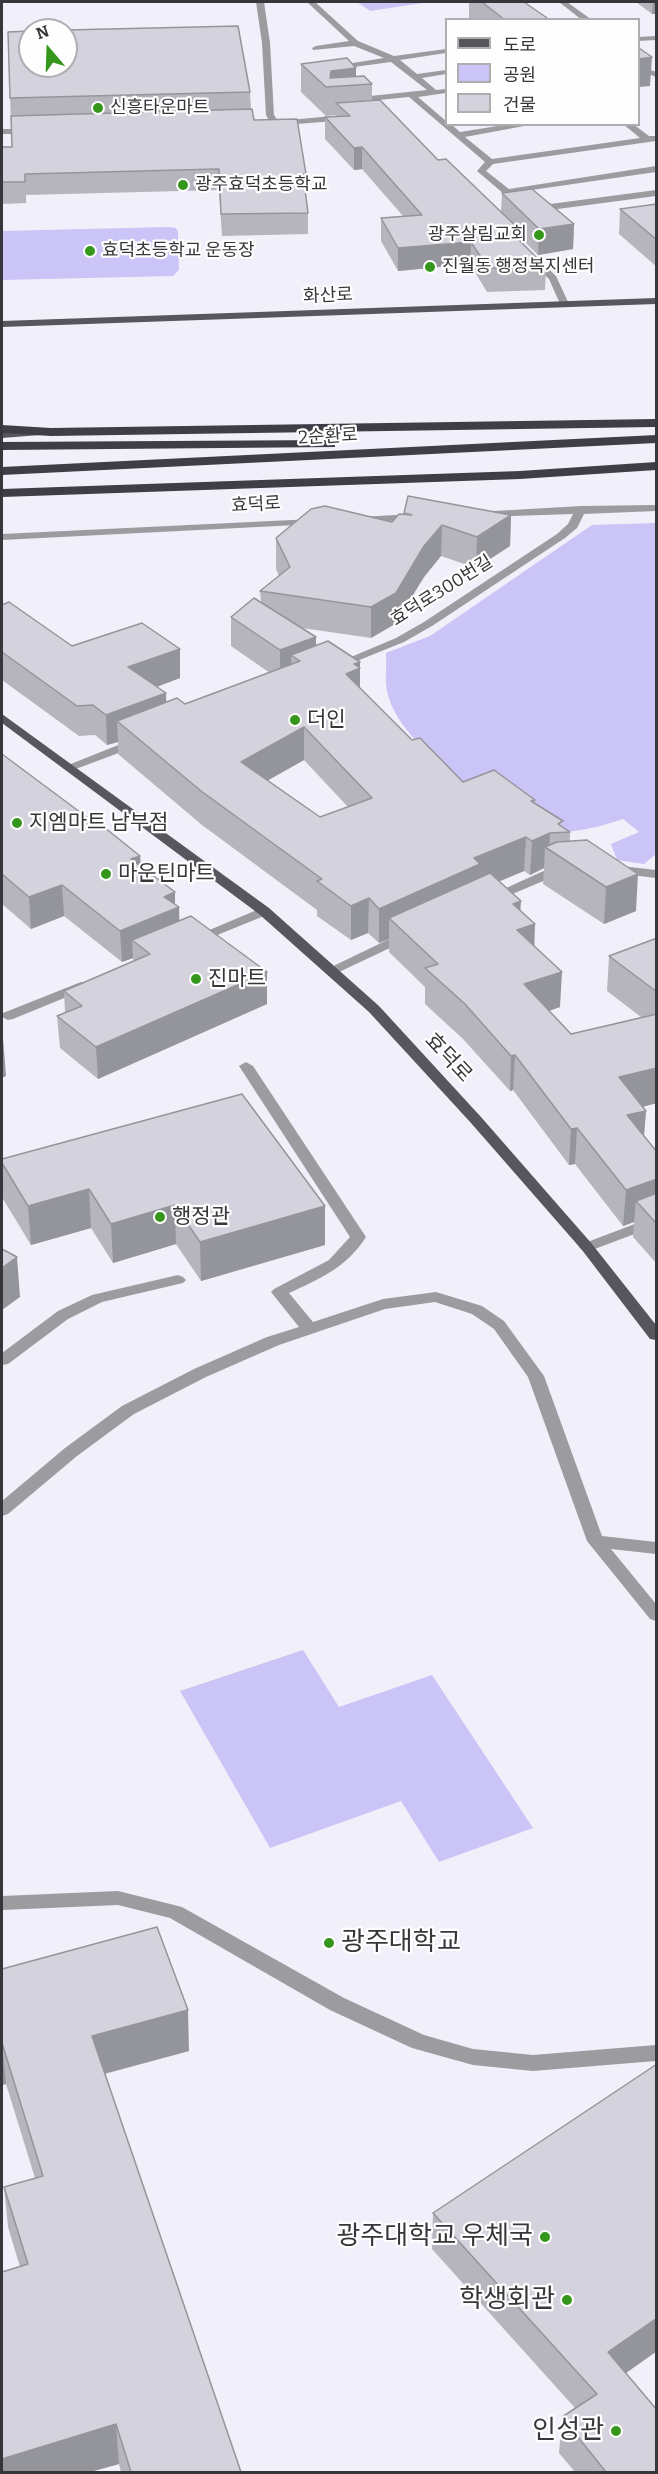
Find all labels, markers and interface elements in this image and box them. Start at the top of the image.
north arrow [18,18,78,78]
legend [445,18,640,126]
text: N [34,21,52,43]
text: 도로 [503,34,536,56]
text: 공원 [503,64,536,86]
text: 건물 [503,94,536,116]
place label: 신흥타운마트 [110,97,209,119]
marker: 신흥타운마트 [91,101,105,115]
place label: 광주효덕초등학교 [195,174,327,196]
marker: 광주효덕초등학교 [176,178,190,192]
place label: 광주살림교회 [428,224,527,246]
marker: 광주살림교회 [532,228,546,242]
place label: 효덕초등학교 운동장 [102,240,255,262]
marker: 효덕초등학교 운동장 [83,244,97,258]
place label: 진월동 행정복지센터 [442,256,595,278]
marker: 진월동 행정복지센터 [423,260,437,274]
street label: 화산로 [303,284,353,308]
street label: 2순환로 [298,425,358,449]
street label: 효덕로 [231,493,281,517]
street label: 효덕로300번길 [387,551,497,631]
place label: 더인 [307,707,346,733]
marker: 더인 [288,713,302,727]
place label: 지엠마트 남부점 [29,810,168,836]
marker: 지엠마트 남부점 [10,816,24,830]
place label: 마운틴마트 [118,861,215,887]
marker: 마운틴마트 [99,867,113,881]
place label: 진마트 [208,966,266,992]
marker: 진마트 [189,972,203,986]
street label: 효덕로 [419,1028,477,1088]
place label: 행정관 [172,1204,230,1230]
marker: 행정관 [153,1210,167,1224]
place label: 광주대학교 [341,1927,461,1959]
marker: 광주대학교 [322,1936,336,1950]
place label: 광주대학교 우체국 [336,2221,533,2253]
marker: 광주대학교 우체국 [538,2230,552,2244]
place label: 학생회관 [459,2284,555,2316]
marker: 학생회관 [560,2293,574,2307]
place label: 인성관 [532,2415,604,2447]
marker: 인성관 [609,2424,623,2438]

